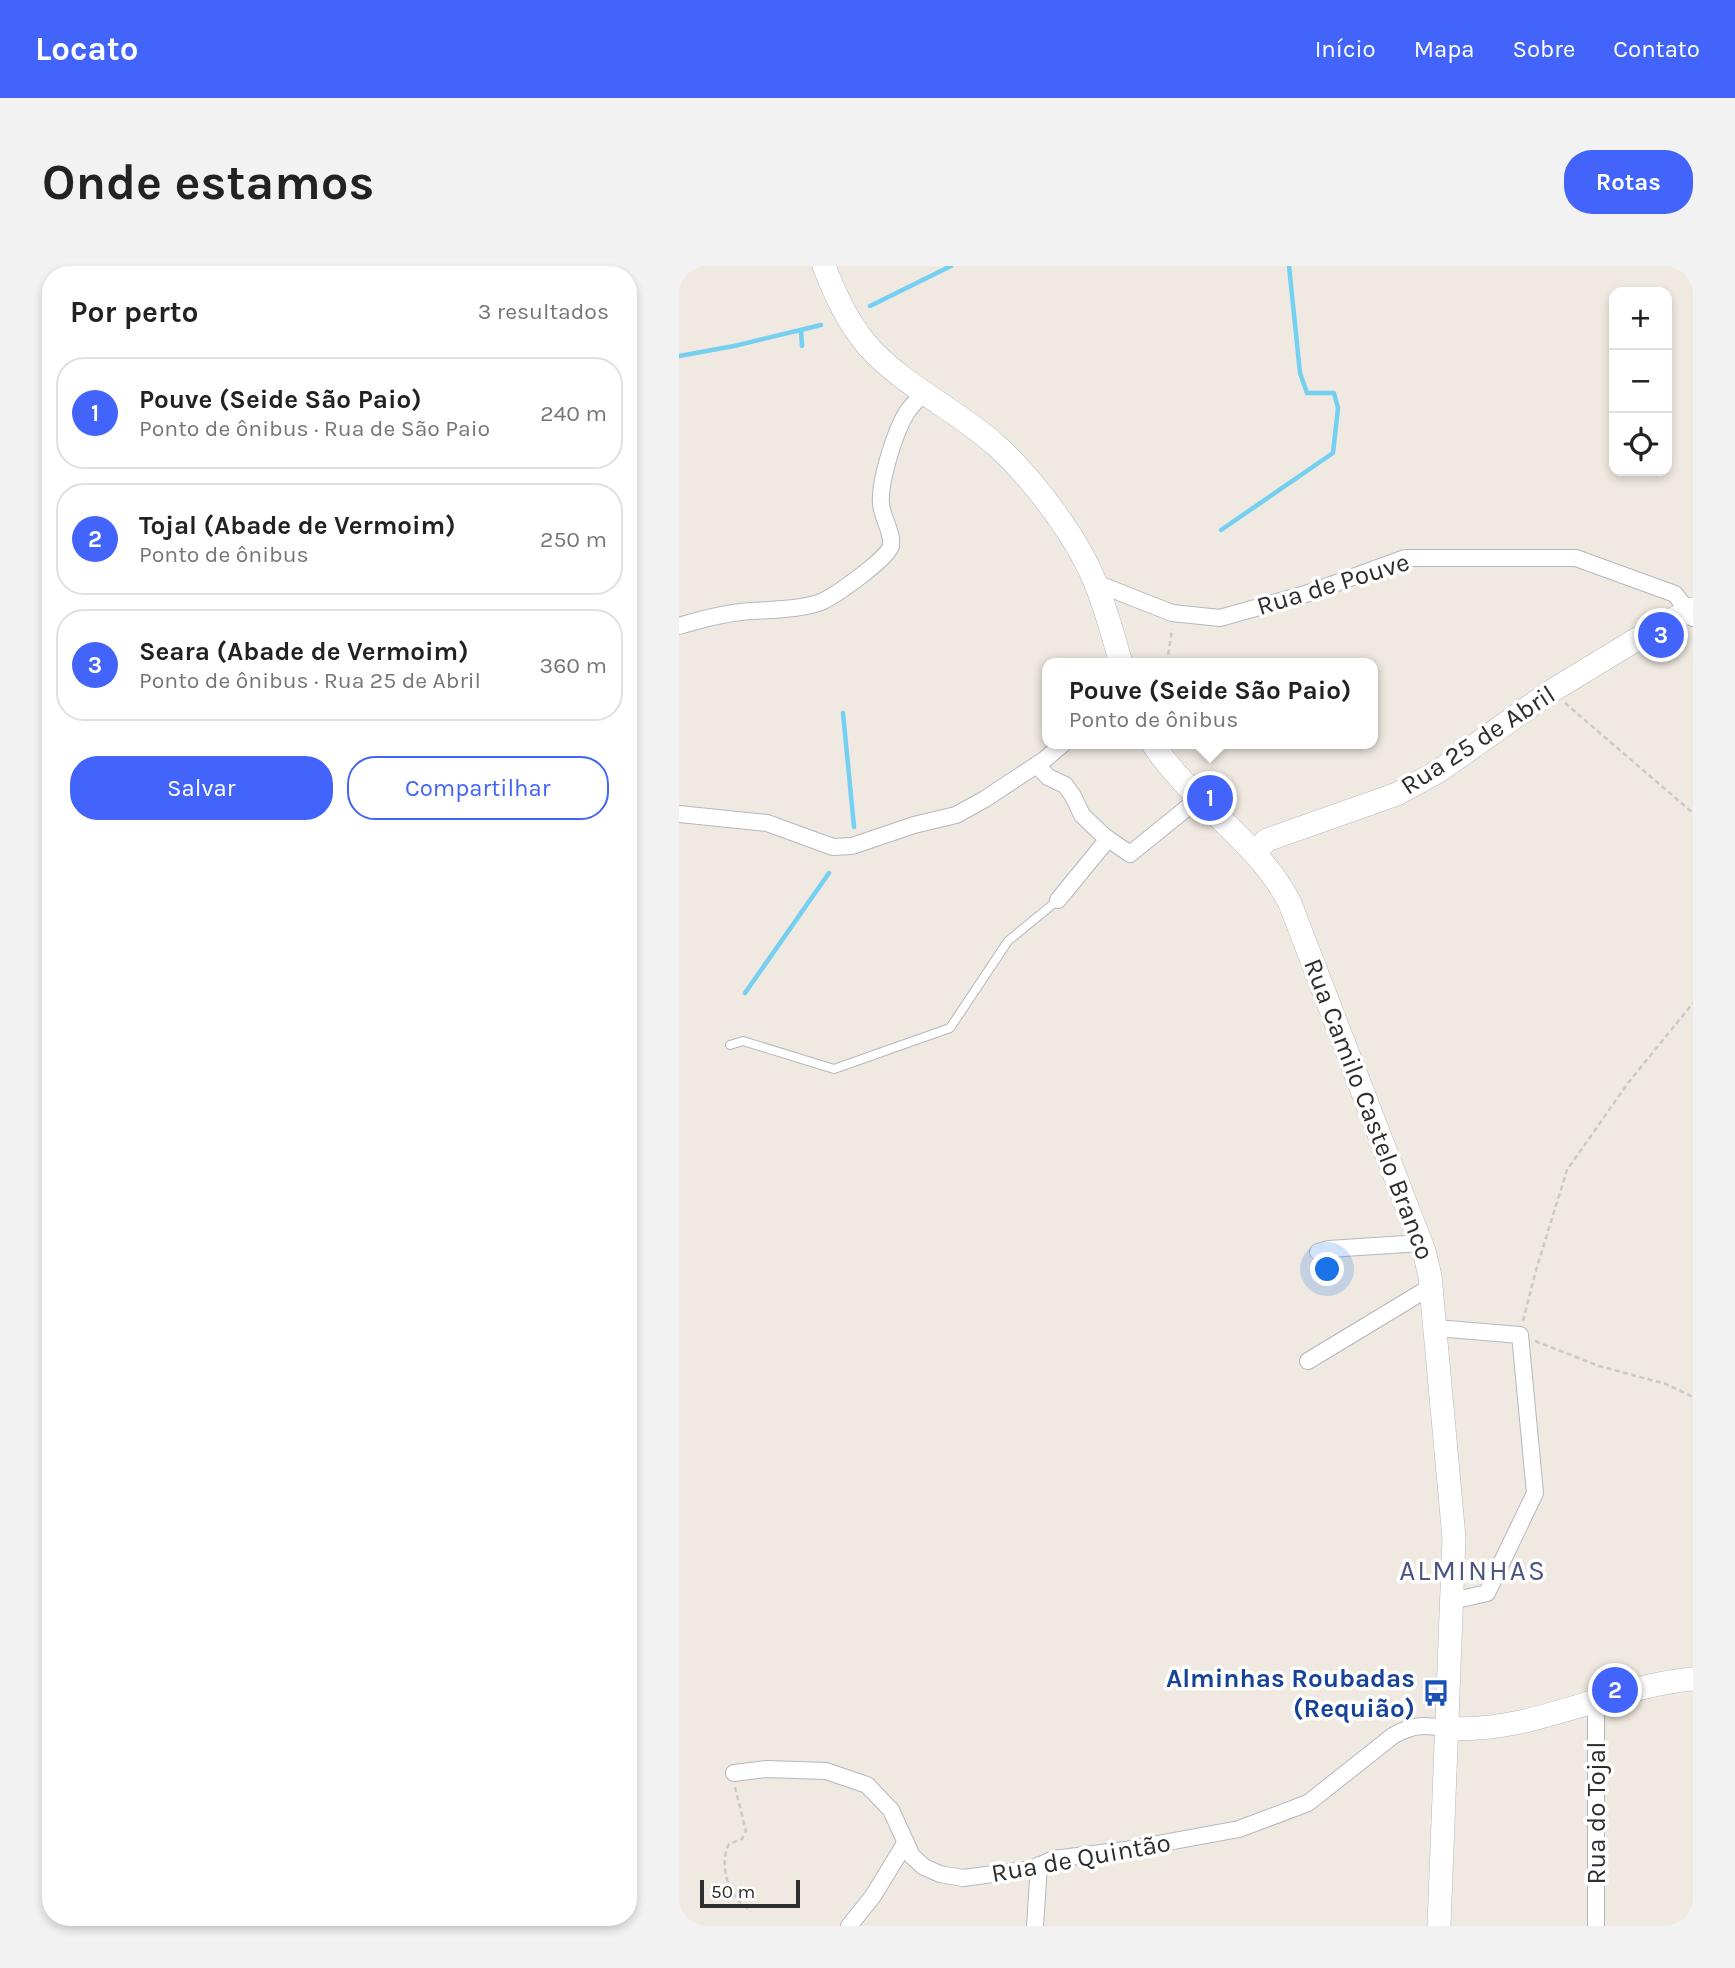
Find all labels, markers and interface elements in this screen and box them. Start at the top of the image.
text: Locato [35,30,138,68]
text: Início [1315,35,1376,63]
text: Mapa [1414,35,1474,63]
text: Sobre [1512,35,1575,63]
text: Contato [1613,35,1700,63]
button: Rotas [1564,150,1693,214]
text: Onde estamos [42,154,374,211]
map controls [1609,287,1672,476]
button: + [1609,287,1672,350]
text: Por perto [70,294,199,330]
text: 3 resultados [478,298,609,325]
button: − [1609,350,1672,413]
text: Pouve (Seide São Paio) [139,384,422,415]
text: 1 [91,400,99,427]
text: 240 m [540,400,607,427]
button: locate [1609,413,1672,476]
text: Ponto de ônibus · Rua de São Paio [139,415,490,442]
text: Tojal (Abade de Vermoim) [139,510,456,541]
text: 2 [88,526,102,553]
text: 250 m [540,526,607,553]
text: Ponto de ônibus [139,541,309,568]
street label: Rua de Pouve [1253,546,1413,622]
pin: 3 [1638,609,1684,661]
text: Seara (Abade de Vermoim) [139,636,469,667]
text: 3 [88,652,102,679]
text: 360 m [540,652,607,679]
popup [1042,658,1378,749]
text: Ponto de ônibus · Rua 25 de Abril [139,667,481,694]
text: Pouve (Seide São Paio) [1069,675,1351,706]
street label: Rua 25 de Abril [1395,679,1561,801]
text: Ponto de ônibus [1069,706,1238,733]
button: Salvar [70,756,333,820]
button: Compartilhar [347,756,609,820]
pin: 1 [1187,772,1233,824]
street label: Rua Camilo Castelo Branco [1297,954,1441,1264]
your location [1310,1252,1344,1286]
district label: ALMINHAS [1399,1554,1547,1587]
place label: Alminhas Roubadas (Requião) [1166,1663,1415,1724]
pin: 2 [1592,1664,1638,1716]
bus stop icon: Alminhas Roubadas (Requião) [1421,1678,1451,1708]
street label: Rua do Tojal [1581,1742,1612,1884]
street label: Rua de Quintão [989,1827,1173,1889]
scale bar [700,1877,800,1909]
text: 50 m [711,1881,755,1903]

